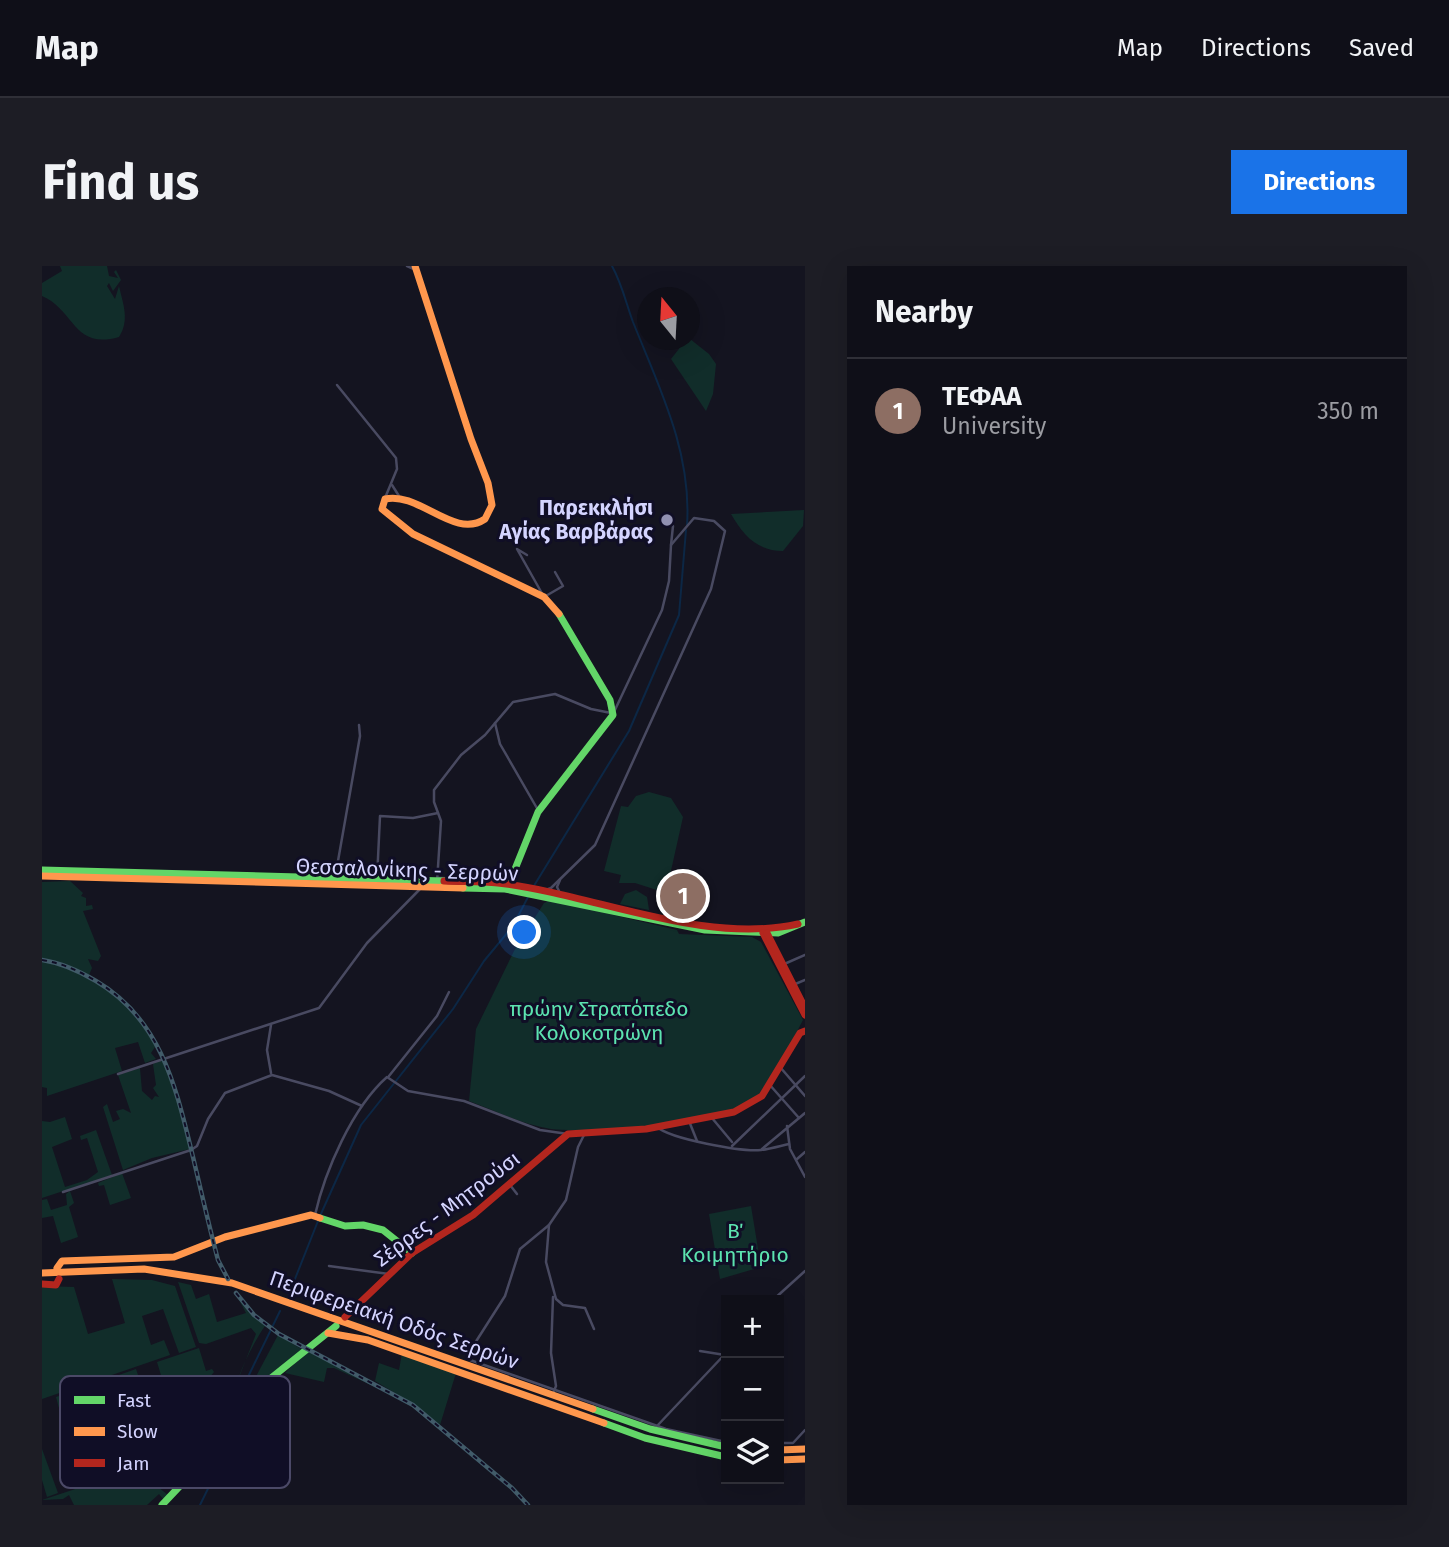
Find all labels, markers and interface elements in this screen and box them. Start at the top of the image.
text: Map [35,28,99,68]
text: Map [1117,34,1163,62]
text: Directions [1201,34,1311,62]
text: Saved [1349,34,1414,62]
button: Directions [1231,150,1407,214]
text: Find us [42,153,199,212]
north arrow [637,287,700,350]
text: Nearby [875,294,973,330]
text: ΤΕΦΑΑ [942,381,1022,412]
text: 1 [893,397,903,425]
text: 350 m [1317,397,1379,425]
text: University [942,412,1046,440]
place label: Παρεκκλήσι Αγίας Βαρβάρας [498,495,653,545]
marker: Παρεκκλήσι Αγίας Βαρβάρας [659,512,675,528]
street label: Θεσσαλονίκης - Σερρών [295,853,519,887]
pin: 1 [660,870,706,922]
your location [507,915,541,949]
park label: πρώην Στρατόπεδο Κολοκοτρώνη [510,996,688,1046]
street label: Σέρρες - Μητρούσι [369,1146,525,1272]
park label: Β΄ Κοιμητήριο [681,1218,789,1268]
street label: Περιφερειακή Οδός Σερρών [266,1265,522,1375]
map controls [721,1295,784,1484]
button: + [721,1295,784,1358]
button: − [721,1358,784,1421]
legend [60,1376,290,1488]
text: Fast [117,1389,151,1412]
text: Slow [117,1420,158,1443]
button: layers [721,1421,784,1484]
text: Jam [117,1452,149,1475]

